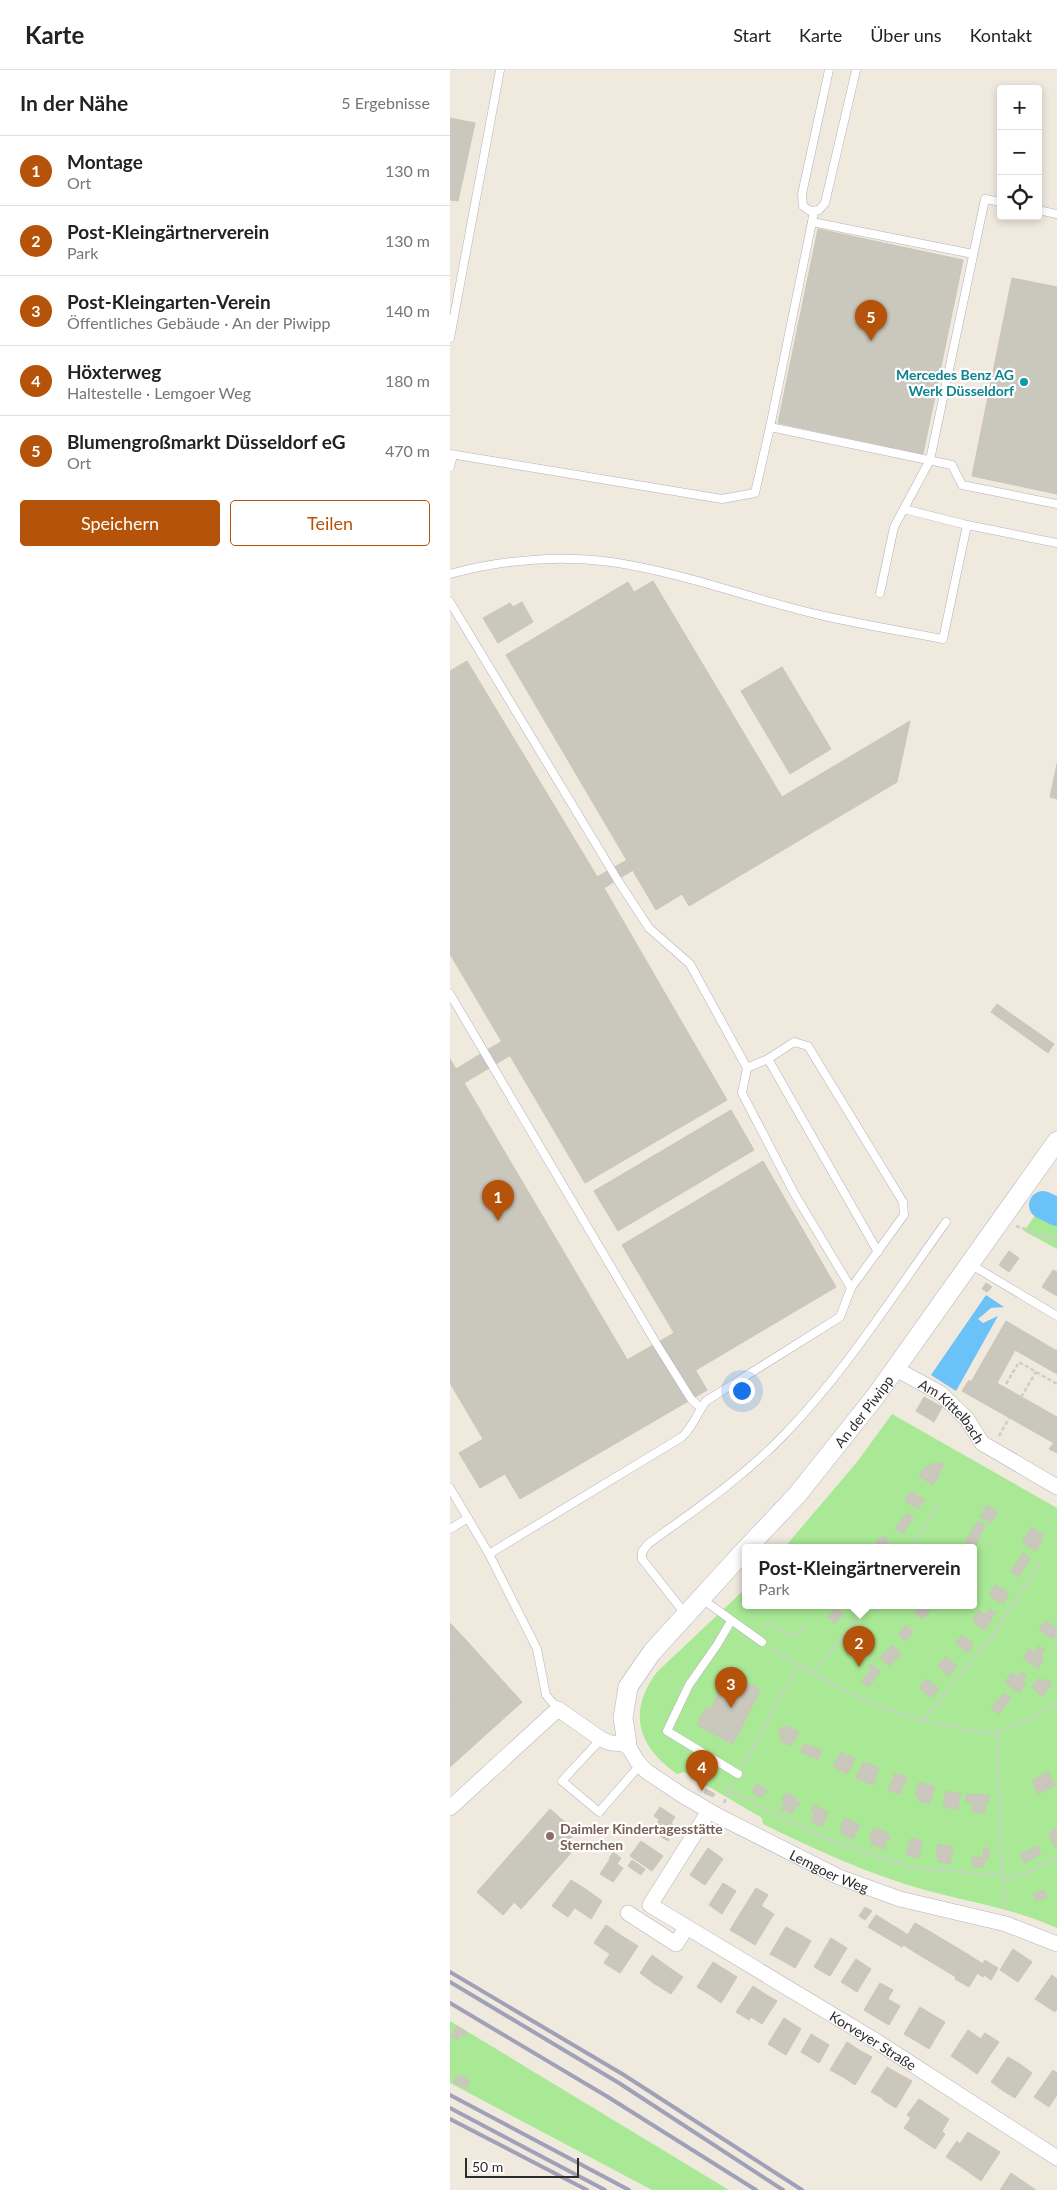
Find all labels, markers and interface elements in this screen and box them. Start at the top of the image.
text: Karte [25,20,84,49]
text: Start [733,24,771,46]
text: Karte [799,24,842,46]
text: Über uns [870,24,942,46]
text: Kontakt [970,24,1032,46]
map controls [997,85,1042,220]
button: + [997,85,1042,130]
text: In der Nähe [20,90,128,115]
text: 5 Ergebnisse [341,93,430,112]
button: − [997,130,1042,175]
text: Montage [67,150,143,173]
text: 1 [31,161,41,180]
text: 130 m [385,161,430,180]
text: Ort [67,173,91,192]
button: locate [997,175,1042,220]
text: Post-Kleingärtnerverein [67,220,269,243]
text: 2 [31,231,41,250]
text: 130 m [385,231,430,250]
text: Park [67,243,98,262]
text: Post-Kleingarten-Verein [67,290,271,313]
pin: 5 [855,300,887,341]
text: 3 [31,301,41,320]
text: 140 m [385,301,430,320]
text: Öffentliches Gebäude · An der Piwipp [67,313,330,332]
text: Höxterweg [67,360,161,383]
place label: Mercedes Benz AG Werk Düsseldorf [896,366,1014,399]
text: 4 [31,371,41,390]
text: 180 m [385,371,430,390]
marker: Mercedes Benz AG Werk Düsseldorf [1018,376,1030,388]
text: Haltestelle · Lemgoer Weg [67,383,251,402]
text: Blumengroßmarkt Düsseldorf eG [67,430,346,453]
text: 5 [31,441,41,460]
text: 470 m [385,441,430,460]
text: Ort [67,453,91,472]
button: Speichern [20,500,220,546]
button: Teilen [230,500,430,546]
pin: 1 [482,1180,514,1221]
street label: An der Piwipp [830,1372,897,1450]
street label: Am Kittelbach [916,1375,988,1446]
your location [729,1378,755,1404]
popup [742,1544,977,1609]
text: Post-Kleingärtnerverein [758,1556,961,1579]
text: Park [758,1579,790,1598]
pin: 2 [843,1626,875,1667]
pin: 3 [715,1667,747,1708]
pin: 4 [686,1750,718,1791]
place label: Daimler Kindertagesstätte Sternchen [560,1820,723,1853]
marker: Daimler Kindertagesstätte Sternchen [544,1830,556,1842]
street label: Lemgoer Weg [787,1845,871,1896]
street label: Korveyer Straße [827,2007,920,2073]
scale bar [465,2155,579,2178]
text: 50 m [472,2158,503,2175]

